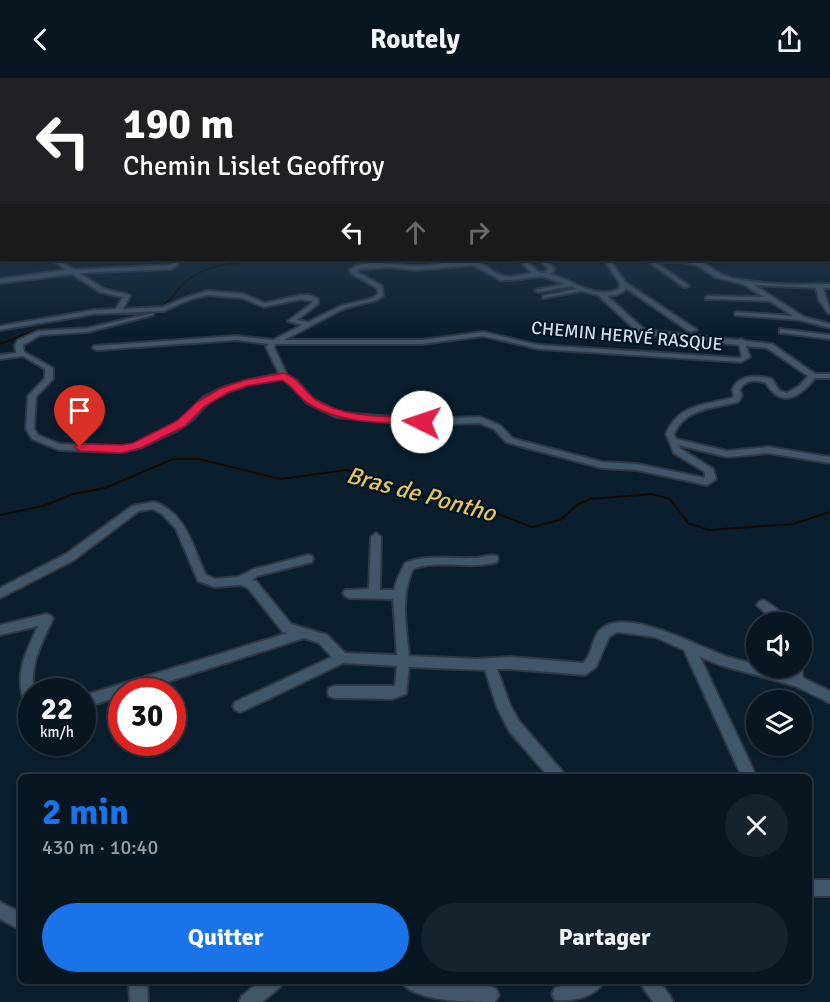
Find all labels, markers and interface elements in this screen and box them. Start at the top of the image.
icon: back [24,23,57,56]
text: Routely [370,23,460,56]
icon: share [773,23,806,56]
text: 190 m [123,99,234,150]
icon: left [24,102,102,180]
text: Chemin Lislet Geoffroy [123,150,384,183]
icon: left [336,216,369,249]
icon: ahead [399,216,432,249]
icon: right [462,216,495,249]
street label: CHEMIN HERVÉ RASQUE [530,317,724,355]
pin [54,385,105,447]
position arrow [390,390,454,454]
icon: arrive [63,394,96,427]
water label: Bras de Pontho [343,460,500,529]
map controls [746,612,812,756]
button: sound [746,612,812,678]
speed limit sign: 30 [108,678,186,756]
button: layers [746,690,812,756]
text: 22 [41,691,73,728]
text: km/h [40,723,74,741]
text: 2 min [42,790,129,835]
button: close [725,794,788,857]
text: 430 m · 10:40 [42,835,158,860]
button: Quitter [42,903,409,972]
button: Partager [421,903,788,972]

